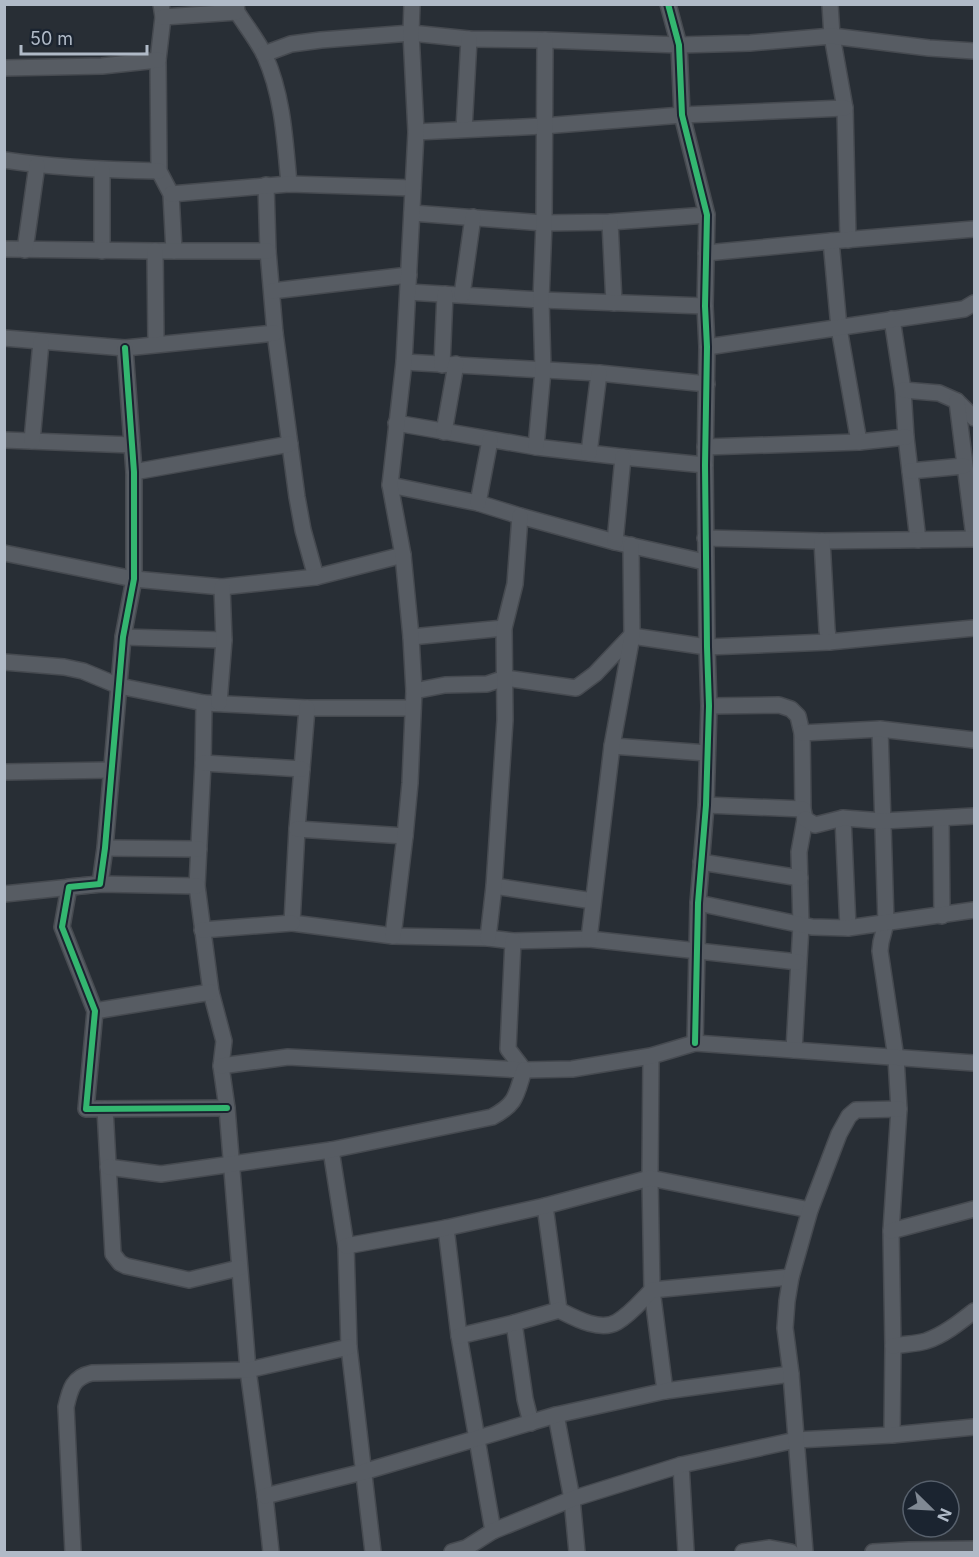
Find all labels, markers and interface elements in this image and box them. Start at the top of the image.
scale bar [21,18,147,56]
text: 50 m [30,28,73,49]
north arrow [901,1479,961,1539]
text: N [933,1505,956,1525]

